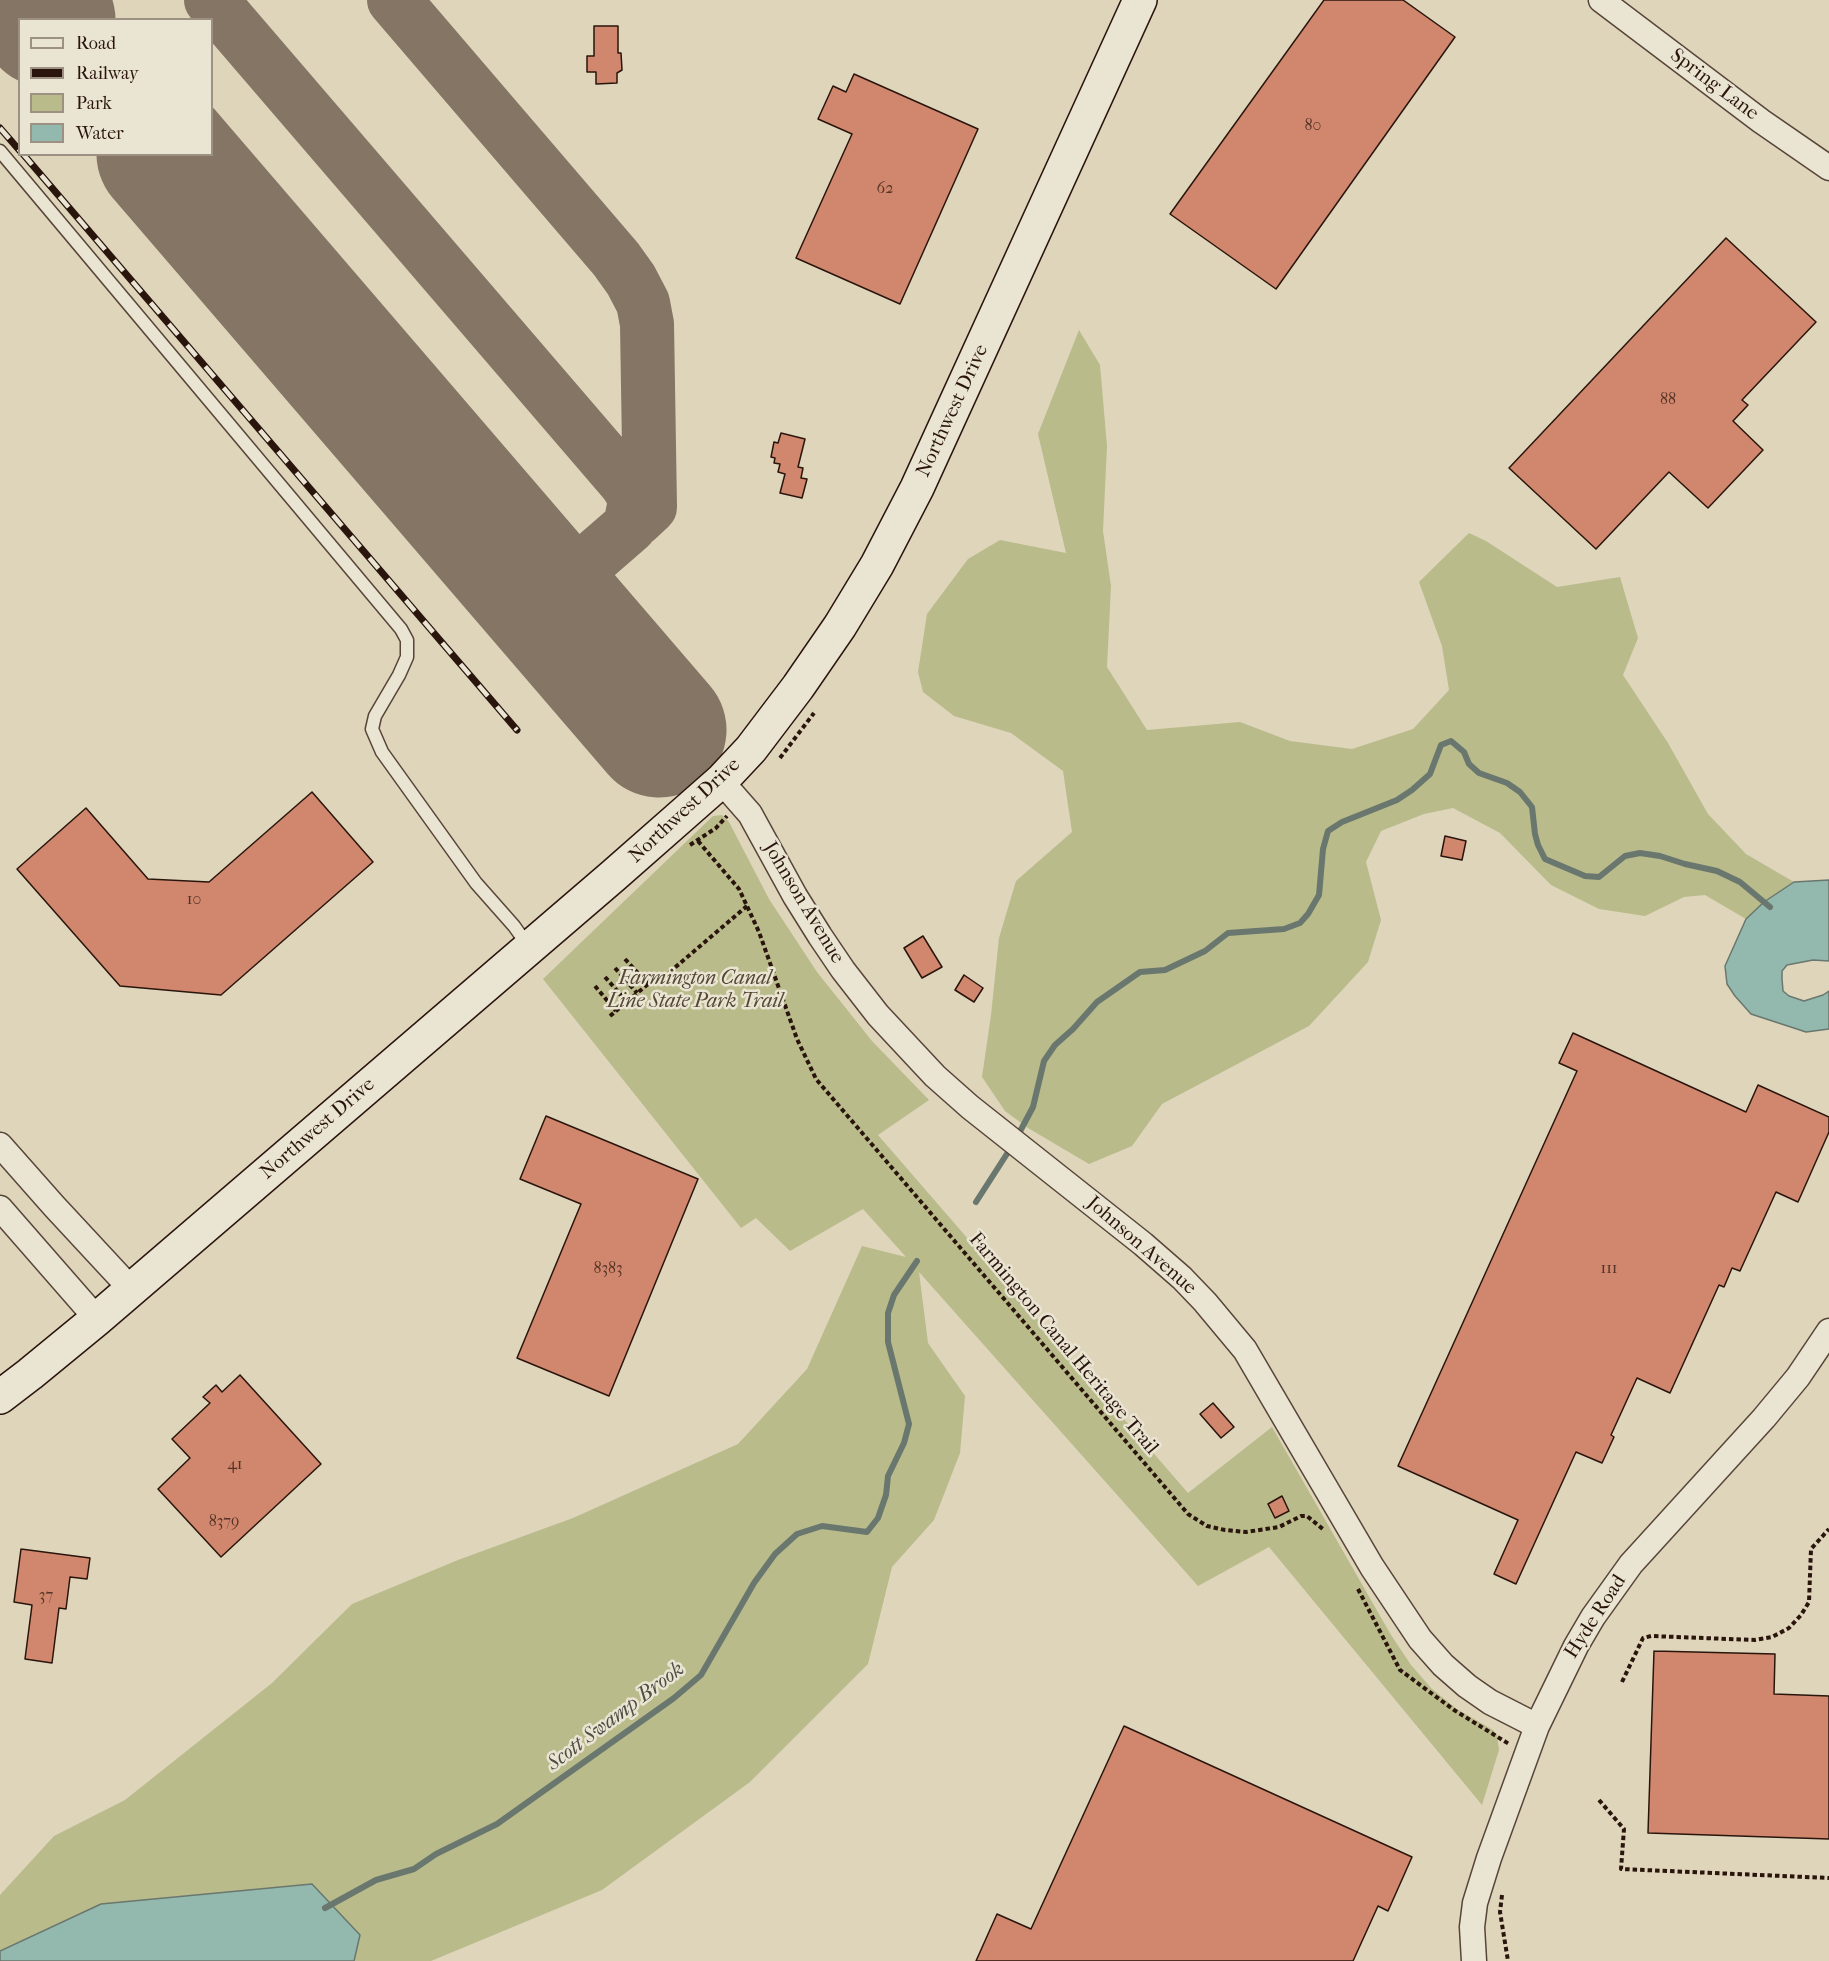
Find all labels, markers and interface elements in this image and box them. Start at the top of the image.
legend [18,18,213,156]
text: Road [76,33,116,54]
street label: Spring Lane [1665,44,1763,126]
text: Railway [76,63,139,84]
text: Park [76,93,112,114]
house number: 80 [1305,116,1321,136]
text: Water [76,123,124,144]
house number: 62 [877,179,893,199]
street label: Northwest Drive [912,341,994,481]
house number: 88 [1660,390,1676,410]
street label: Northwest Drive [624,753,746,869]
street label: Johnson Avenue [757,838,849,968]
house number: 10 [187,890,201,910]
park label: Farmington Canal Line State Park Trail [607,967,783,1014]
street label: Northwest Drive [256,1073,380,1185]
street label: Johnson Avenue [1081,1192,1201,1300]
street label: Farmington Canal Heritage Trail [963,1228,1163,1460]
house number: 8383 [593,1259,623,1279]
house number: 111 [1600,1259,1618,1279]
house number: 41 [227,1455,243,1475]
house number: 8379 [209,1512,239,1532]
street label: Hyde Road [1560,1571,1632,1663]
house number: 37 [39,1586,53,1606]
water label: Scott Swamp Brook [542,1657,690,1777]

